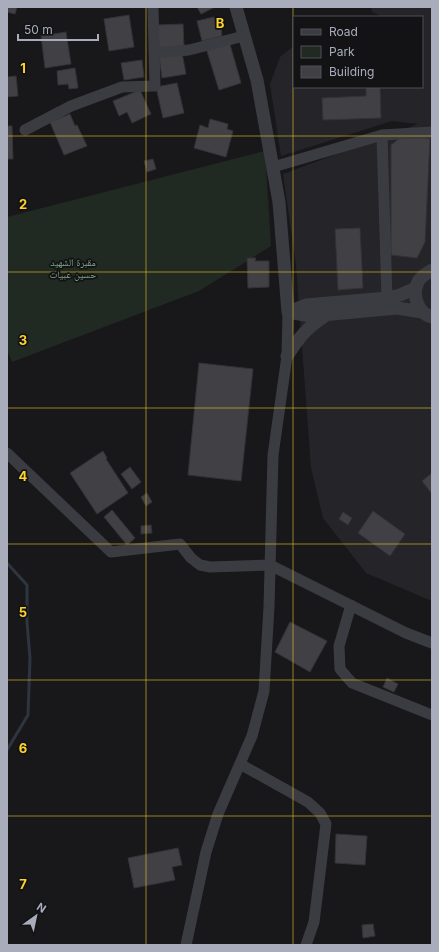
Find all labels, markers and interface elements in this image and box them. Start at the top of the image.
text: B [216,15,225,31]
scale bar [18,16,98,42]
legend [293,16,423,88]
text: 50 m [24,22,53,37]
text: Road [329,24,358,39]
text: Park [329,44,355,59]
text: 1 [20,60,26,76]
text: Building [329,64,374,79]
text: 2 [19,196,27,212]
park label: مقبرة الشهيد حسين عبيات [49,256,97,281]
text: 3 [19,332,27,348]
text: 4 [19,468,28,484]
text: 5 [19,604,27,620]
text: 6 [19,740,27,756]
text: 7 [19,876,27,892]
north arrow [16,896,56,936]
text: N [34,899,49,916]

